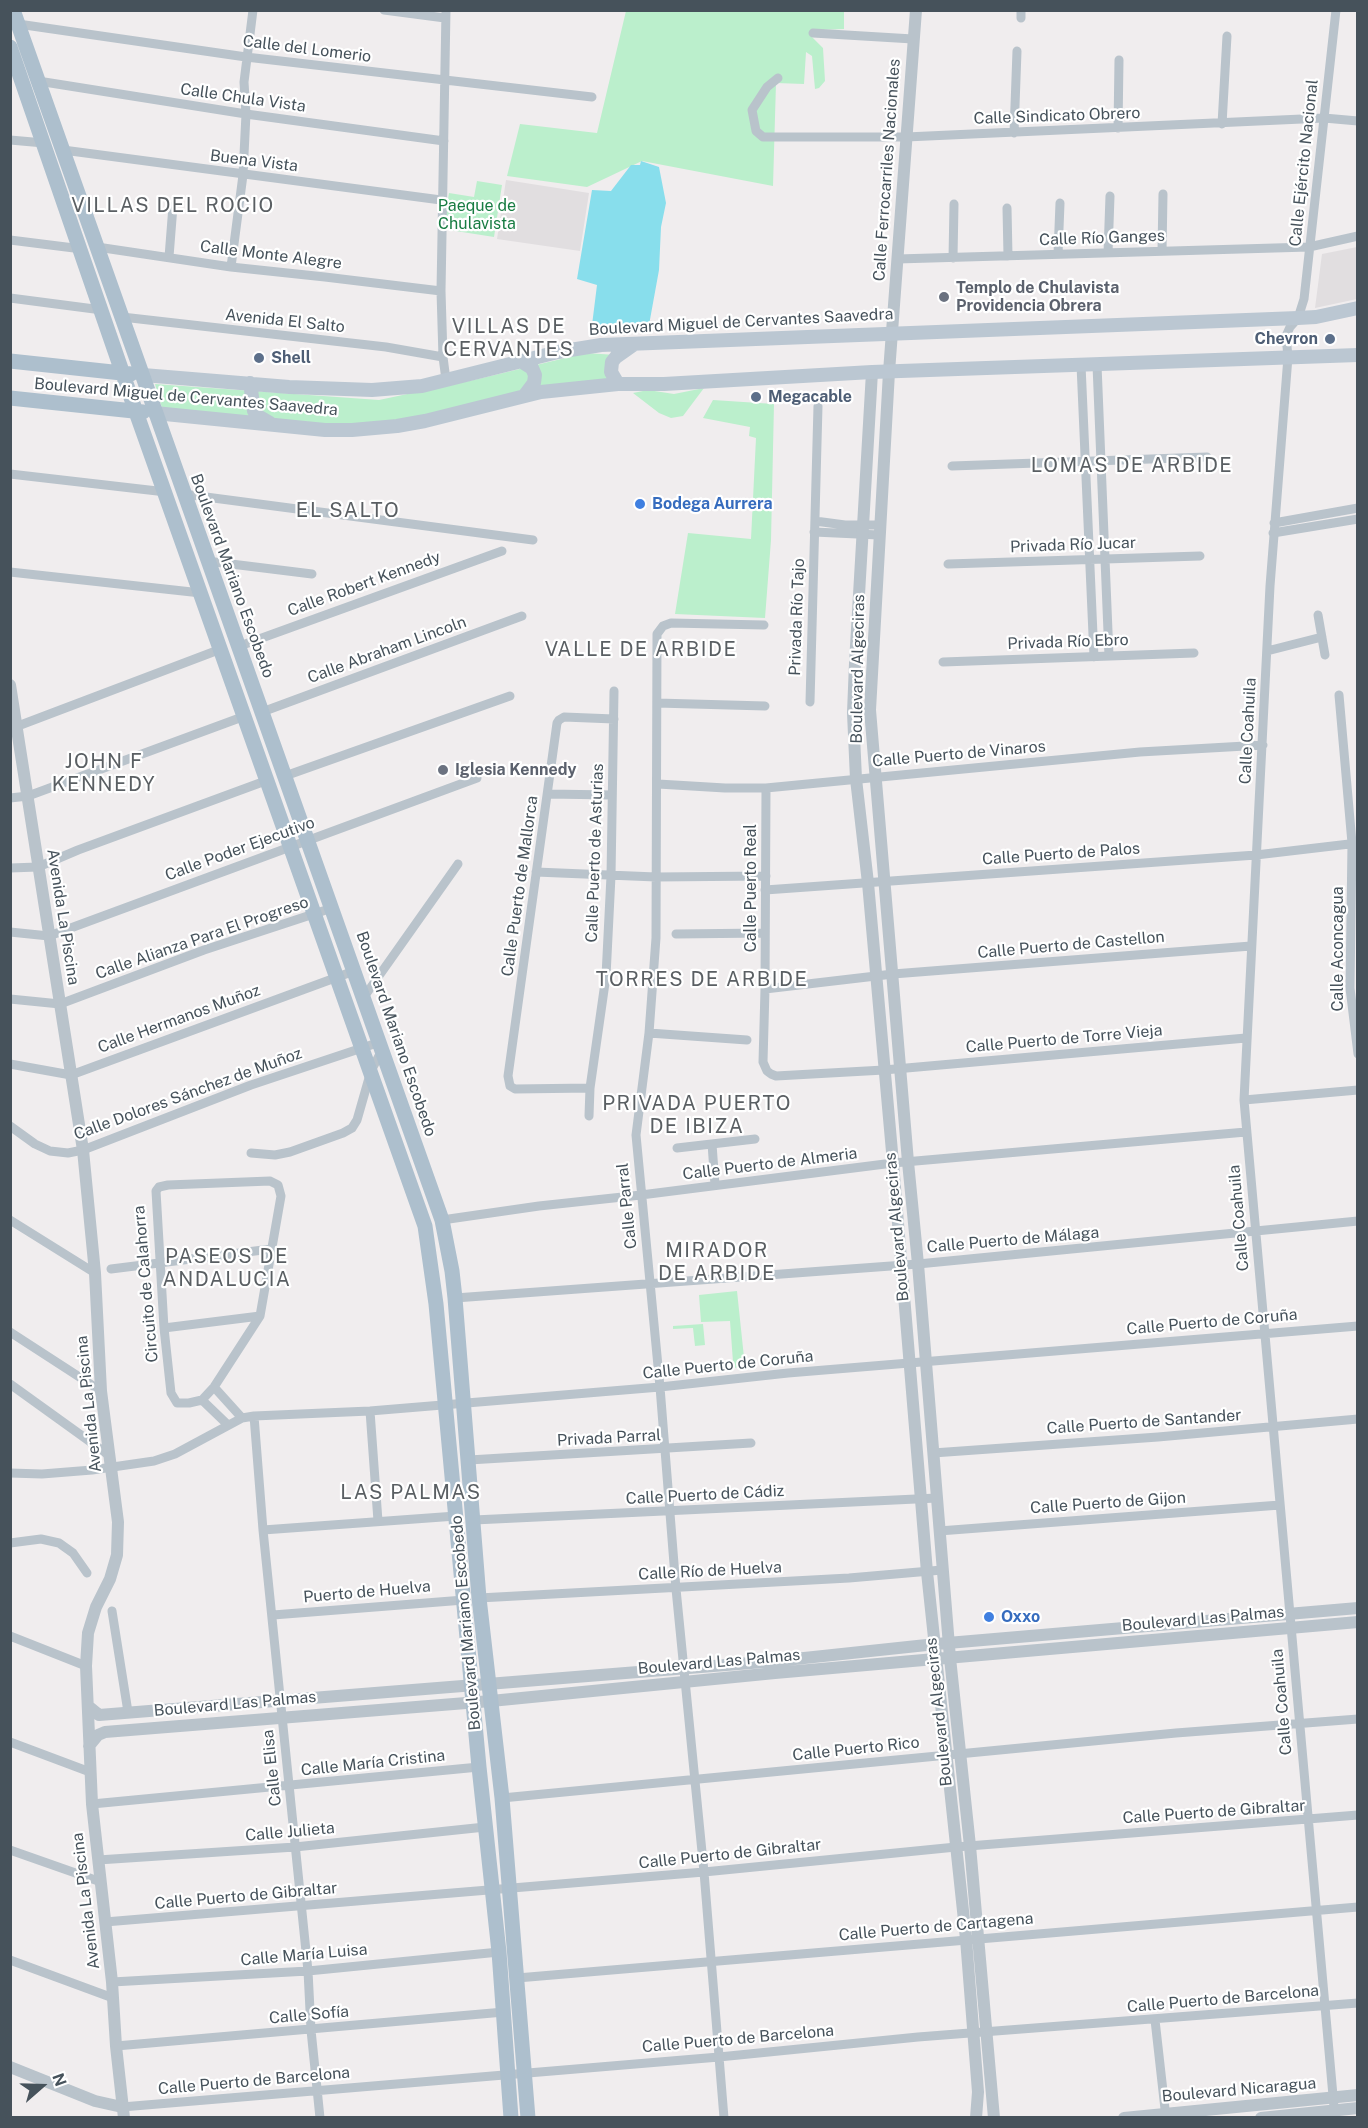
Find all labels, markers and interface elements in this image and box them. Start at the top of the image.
street label: Calle del Lomerio [242,32,372,66]
street label: Calle Ferrocarriles Nacionales [870,58,904,282]
street label: Calle Ejército Nacional [1286,78,1322,248]
street label: Calle Chula Vista [179,80,307,116]
street label: Calle Sindicato Obrero [973,103,1141,129]
street label: Buena Vista [209,146,299,176]
district label: VILLAS DEL ROCIO [71,194,275,218]
park label: Paeque de Chulavista [438,196,516,234]
street label: Calle Río Ganges [1039,226,1165,250]
street label: Calle Monte Alegre [199,237,343,273]
place label: Templo de Chulavista Providencia Obrera [956,278,1119,316]
marker: Templo de Chulavista Providencia Obrera [937,290,951,304]
street label: Boulevard Miguel de Cervantes Saavedra [588,304,894,340]
street label: Avenida El Salto [224,305,346,337]
district label: VILLAS DE CERVANTES [444,315,574,362]
place label: Chevron [1254,329,1318,349]
marker: Chevron [1323,332,1337,346]
place label: Shell [271,348,311,368]
marker: Shell [252,351,266,365]
street label: Boulevard Miguel de Cervantes Saavedra [33,374,339,420]
place label: Megacable [768,387,852,407]
marker: Megacable [749,390,763,404]
district label: LOMAS DE ARBIDE [1031,454,1233,478]
street label: Boulevard Mariano Escobedo [186,471,278,681]
place label: Bodega Aurrera [652,494,772,514]
marker: Bodega Aurrera [633,497,647,511]
district label: EL SALTO [296,499,400,523]
street label: Privada Río Jucar [1010,533,1136,557]
street label: Calle Robert Kennedy [285,547,443,621]
street label: Privada Río Tajo [785,558,809,676]
street label: Boulevard Algeciras [847,594,869,744]
street label: Calle Abraham Lincoln [305,612,469,688]
street label: Privada Río Ebro [1007,630,1129,654]
district label: VALLE DE ARBIDE [545,638,737,662]
street label: Calle Coahuila [1236,677,1260,785]
street label: Calle Puerto de Vinaros [872,737,1046,771]
district label: JOHN F KENNEDY [52,750,156,797]
place label: Iglesia Kennedy [455,760,576,780]
marker: Iglesia Kennedy [436,763,450,777]
street label: Calle Puerto de Asturias [582,763,608,943]
street label: Calle Puerto de Mallorca [498,794,542,978]
street label: Calle Poder Ejecutivo [163,813,317,885]
street label: Calle Puerto Real [741,824,761,952]
street label: Calle Puerto de Palos [981,839,1141,869]
street label: Avenida La Piscina [43,848,83,986]
street label: Calle Aconcagua [1328,886,1348,1012]
street label: Calle Alianza Para El Progreso [93,892,311,984]
street label: Calle Puerto de Castellon [977,927,1165,963]
street label: Boulevard Mariano Escobedo [352,929,440,1139]
district label: TORRES DE ARBIDE [596,968,808,992]
street label: Calle Hermanos Muñoz [95,981,263,1057]
street label: Calle Puerto de Torre Vieja [965,1021,1163,1057]
street label: Calle Dolores Sánchez de Muñoz [71,1044,305,1144]
district label: PRIVADA PUERTO DE IBIZA [602,1092,792,1139]
street label: Calle Puerto de Almeria [682,1144,858,1184]
street label: Boulevard Algeciras [881,1152,913,1302]
street label: Calle Parral [613,1162,641,1250]
street label: Calle Coahuila [1225,1164,1253,1272]
street label: Circuito de Calahorra [130,1205,162,1363]
street label: Calle Puerto de Málaga [926,1223,1100,1257]
district label: MIRADOR DE ARBIDE [658,1239,776,1286]
district label: PASEOS DE ANDALUCIA [162,1245,292,1292]
street label: Calle Puerto de Coruña [1126,1305,1298,1339]
street label: Avenida La Piscina [72,1335,106,1473]
street label: Calle Puerto de Coruña [642,1346,814,1384]
street label: Calle Puerto de Santander [1046,1406,1242,1438]
street label: Privada Parral [556,1426,662,1450]
district label: LAS PALMAS [340,1481,482,1505]
street label: Calle Puerto de Cádiz [625,1481,785,1509]
street label: Calle Puerto de Gijon [1030,1488,1186,1518]
street label: Boulevard Mariano Escobedo [447,1515,485,1731]
street label: Calle Río de Huelva [638,1558,782,1584]
street label: Puerto de Huelva [303,1577,431,1607]
street label: Boulevard Las Palmas [1121,1602,1285,1636]
place label: Oxxo [1001,1607,1040,1627]
marker: Oxxo [982,1610,996,1624]
street label: Boulevard Algeciras [922,1637,956,1787]
street label: Boulevard Las Palmas [637,1645,801,1679]
street label: Calle Coahuila [1268,1648,1296,1756]
street label: Boulevard Las Palmas [153,1687,317,1721]
street label: Calle Elisa [258,1729,286,1807]
street label: Calle Puerto Rico [792,1733,920,1765]
street label: Calle María Cristina [300,1746,446,1780]
street label: Calle Puerto de Gibraltar [1122,1796,1306,1828]
street label: Calle Julieta [244,1819,336,1845]
street label: Avenida La Piscina [68,1832,104,1970]
street label: Calle Puerto de Gibraltar [638,1835,822,1873]
street label: Calle Puerto de Gibraltar [154,1878,338,1914]
street label: Calle Puerto de Cartagena [838,1909,1034,1945]
street label: Calle María Luisa [240,1940,368,1970]
street label: Calle Puerto de Barcelona [1126,1981,1320,2017]
street label: Calle Sofía [268,2002,350,2028]
street label: Calle Puerto de Barcelona [641,2021,835,2057]
north arrow [12,2056,72,2116]
street label: Calle Puerto de Barcelona [157,2063,351,2099]
text: N [48,2071,70,2089]
street label: Boulevard Nicaragua [1161,2074,1317,2106]

